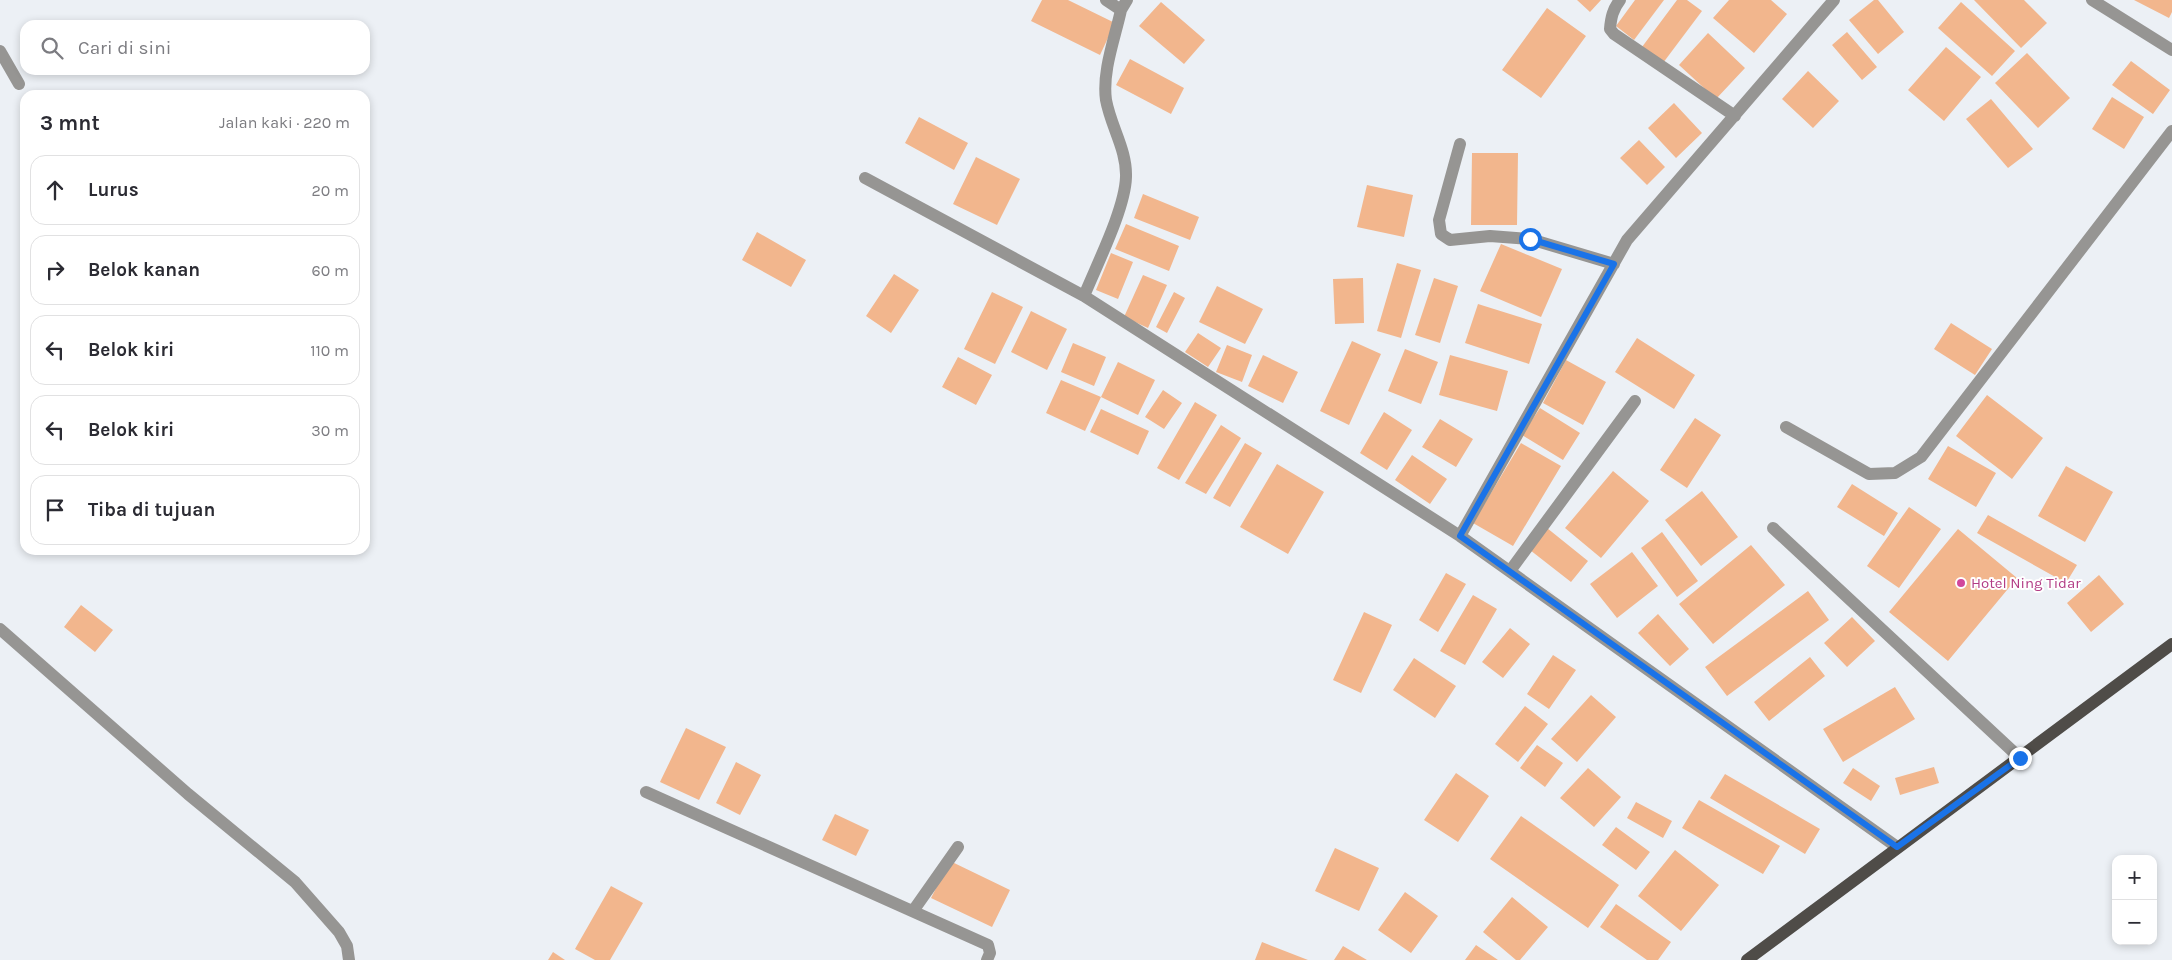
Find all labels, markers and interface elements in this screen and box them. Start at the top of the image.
search box [20,20,370,75]
icon: search [38,34,66,62]
text: Cari di sini [78,37,171,59]
text: 3 mnt [40,111,100,135]
text: Jalan kaki · 220 m [219,113,350,132]
icon: ahead [41,176,69,204]
text: Lurus [88,179,139,201]
text: 20 m [311,181,349,200]
route start [1519,228,1542,251]
icon: right [41,256,69,284]
text: Belok kanan [88,259,200,281]
text: 60 m [312,261,349,280]
icon: left [41,336,69,364]
text: Belok kiri [88,339,174,361]
text: 110 m [310,341,349,360]
icon: left [41,416,69,444]
text: Belok kiri [88,419,174,441]
text: 30 m [311,421,349,440]
icon: arrive [41,496,69,524]
text: Tiba di tujuan [88,499,215,521]
place label: Hotel Ning Tidar [1971,574,2081,592]
marker: Hotel Ning Tidar [1955,577,1967,589]
route end [2009,747,2032,770]
map controls [2112,855,2157,945]
button: + [2112,855,2157,900]
button: − [2112,900,2157,945]

